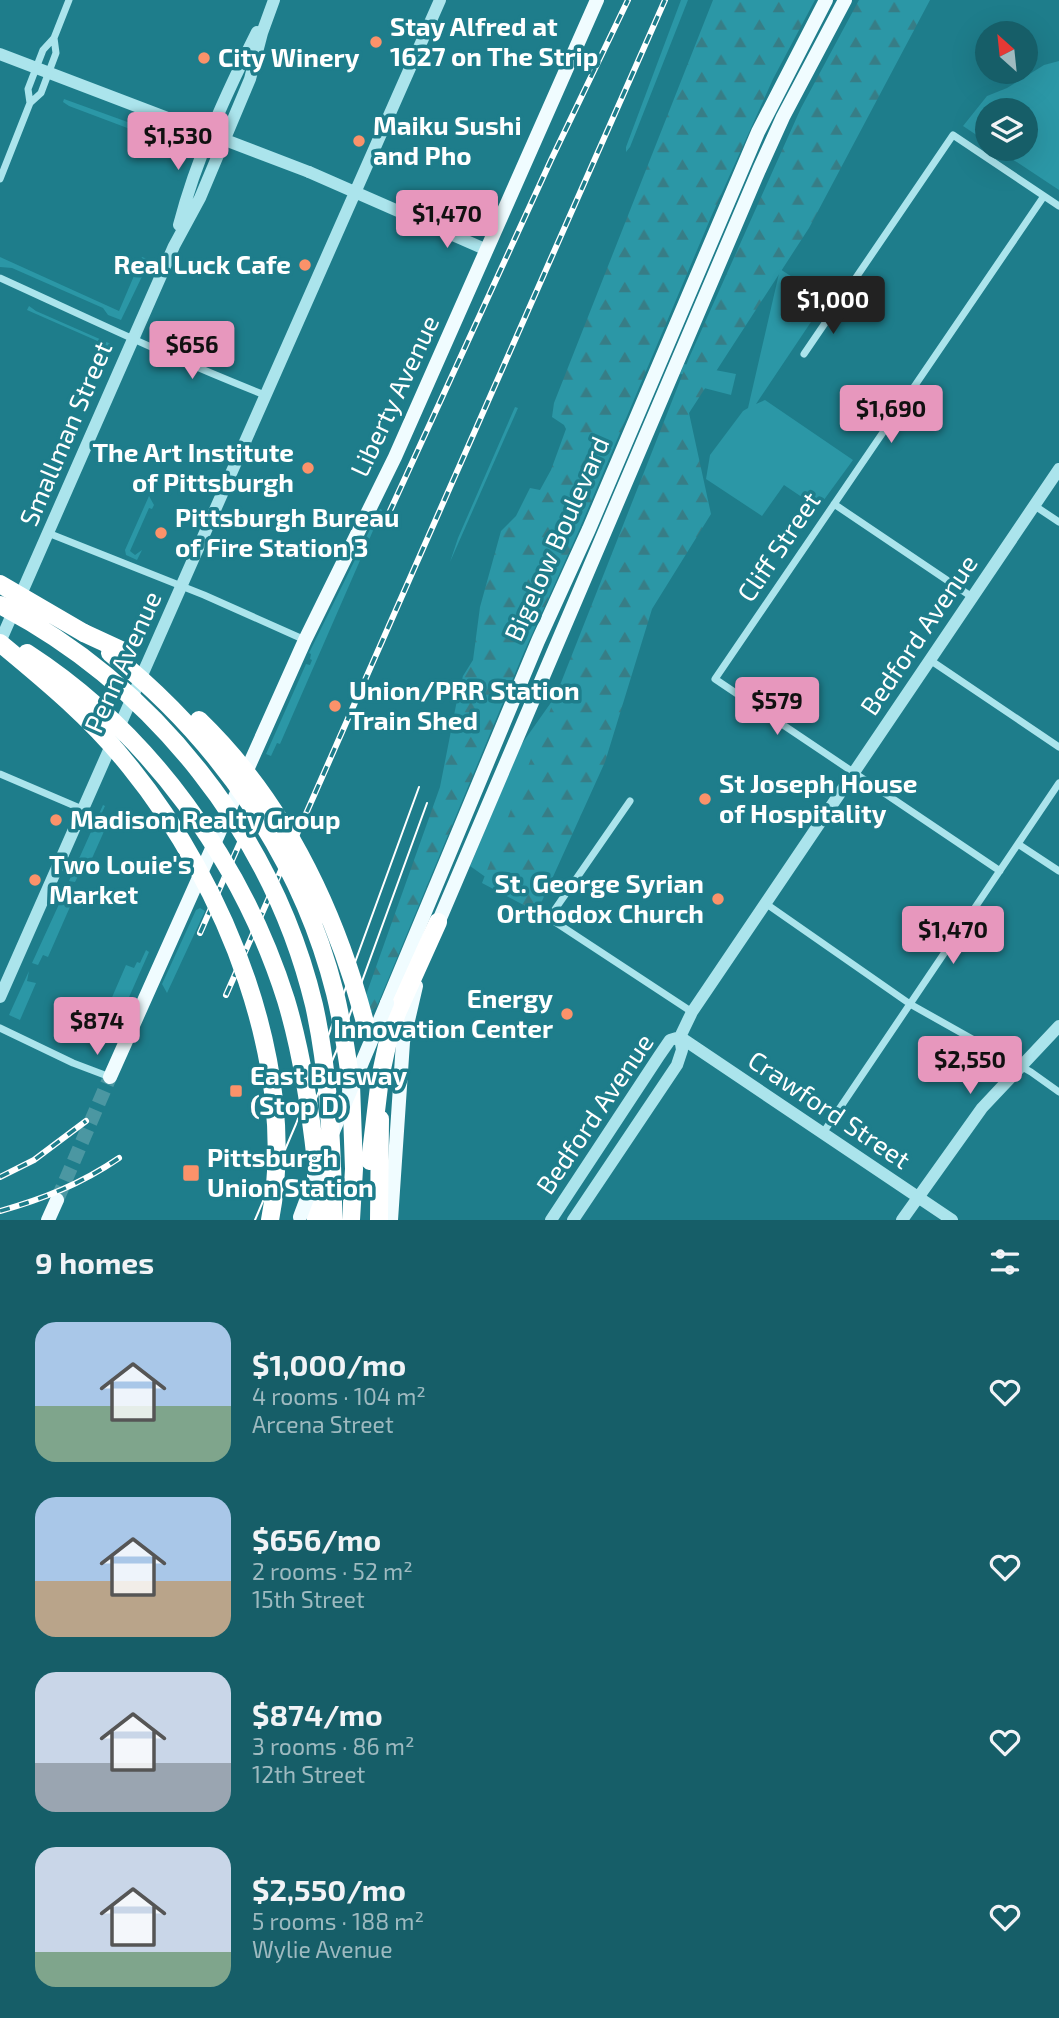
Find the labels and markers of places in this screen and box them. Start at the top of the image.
place label: Stay Alfred at 1627 on The Strip [390,10,598,71]
marker: Stay Alfred at 1627 on The Strip [368,34,384,50]
place label: City Winery [218,41,360,73]
marker: City Winery [196,50,212,66]
place label: Maiku Sushi and Pho [373,109,522,170]
pin: $1,530 [121,113,235,172]
marker: Maiku Sushi and Pho [351,133,367,149]
pin: $1,470 [390,190,504,250]
place label: Real Luck Cafe [114,248,291,279]
marker: Real Luck Cafe [297,257,313,273]
pin: $1,000 [776,276,890,336]
pin: $656 [151,322,233,381]
pin: $1,690 [834,386,948,445]
place label: The Art Institute of Pittsburgh [92,436,294,497]
marker: The Art Institute of Pittsburgh [300,460,316,476]
place label: Pittsburgh Bureau of Fire Station 3 [175,501,399,562]
marker: Pittsburgh Bureau of Fire Station 3 [153,525,169,541]
place label: Union/PRR Station Train Shed [349,674,580,735]
pin: $579 [736,678,818,737]
marker: Union/PRR Station Train Shed [327,698,343,714]
place label: St Joseph House of Hospitality [719,767,917,829]
marker: St Joseph House of Hospitality [697,791,713,807]
place label: Madison Realty Group [70,803,341,835]
marker: Madison Realty Group [48,812,64,828]
place label: Two Louie's Market [49,848,192,909]
place label: St. George Syrian Orthodox Church [495,867,704,928]
marker: Two Louie's Market [27,872,43,888]
marker: St. George Syrian Orthodox Church [710,891,726,907]
pin: $1,470 [896,906,1010,966]
place label: Energy Innovation Center [333,982,553,1043]
pin: $874 [56,998,138,1057]
marker: Energy Innovation Center [559,1006,575,1022]
pin: $2,550 [913,1036,1027,1096]
place label: East Busway (Stop D) [250,1059,407,1120]
marker: East Busway (Stop D) [228,1083,244,1099]
place label: Pittsburgh Union Station [207,1141,374,1202]
marker: Pittsburgh Union Station [181,1163,201,1183]

